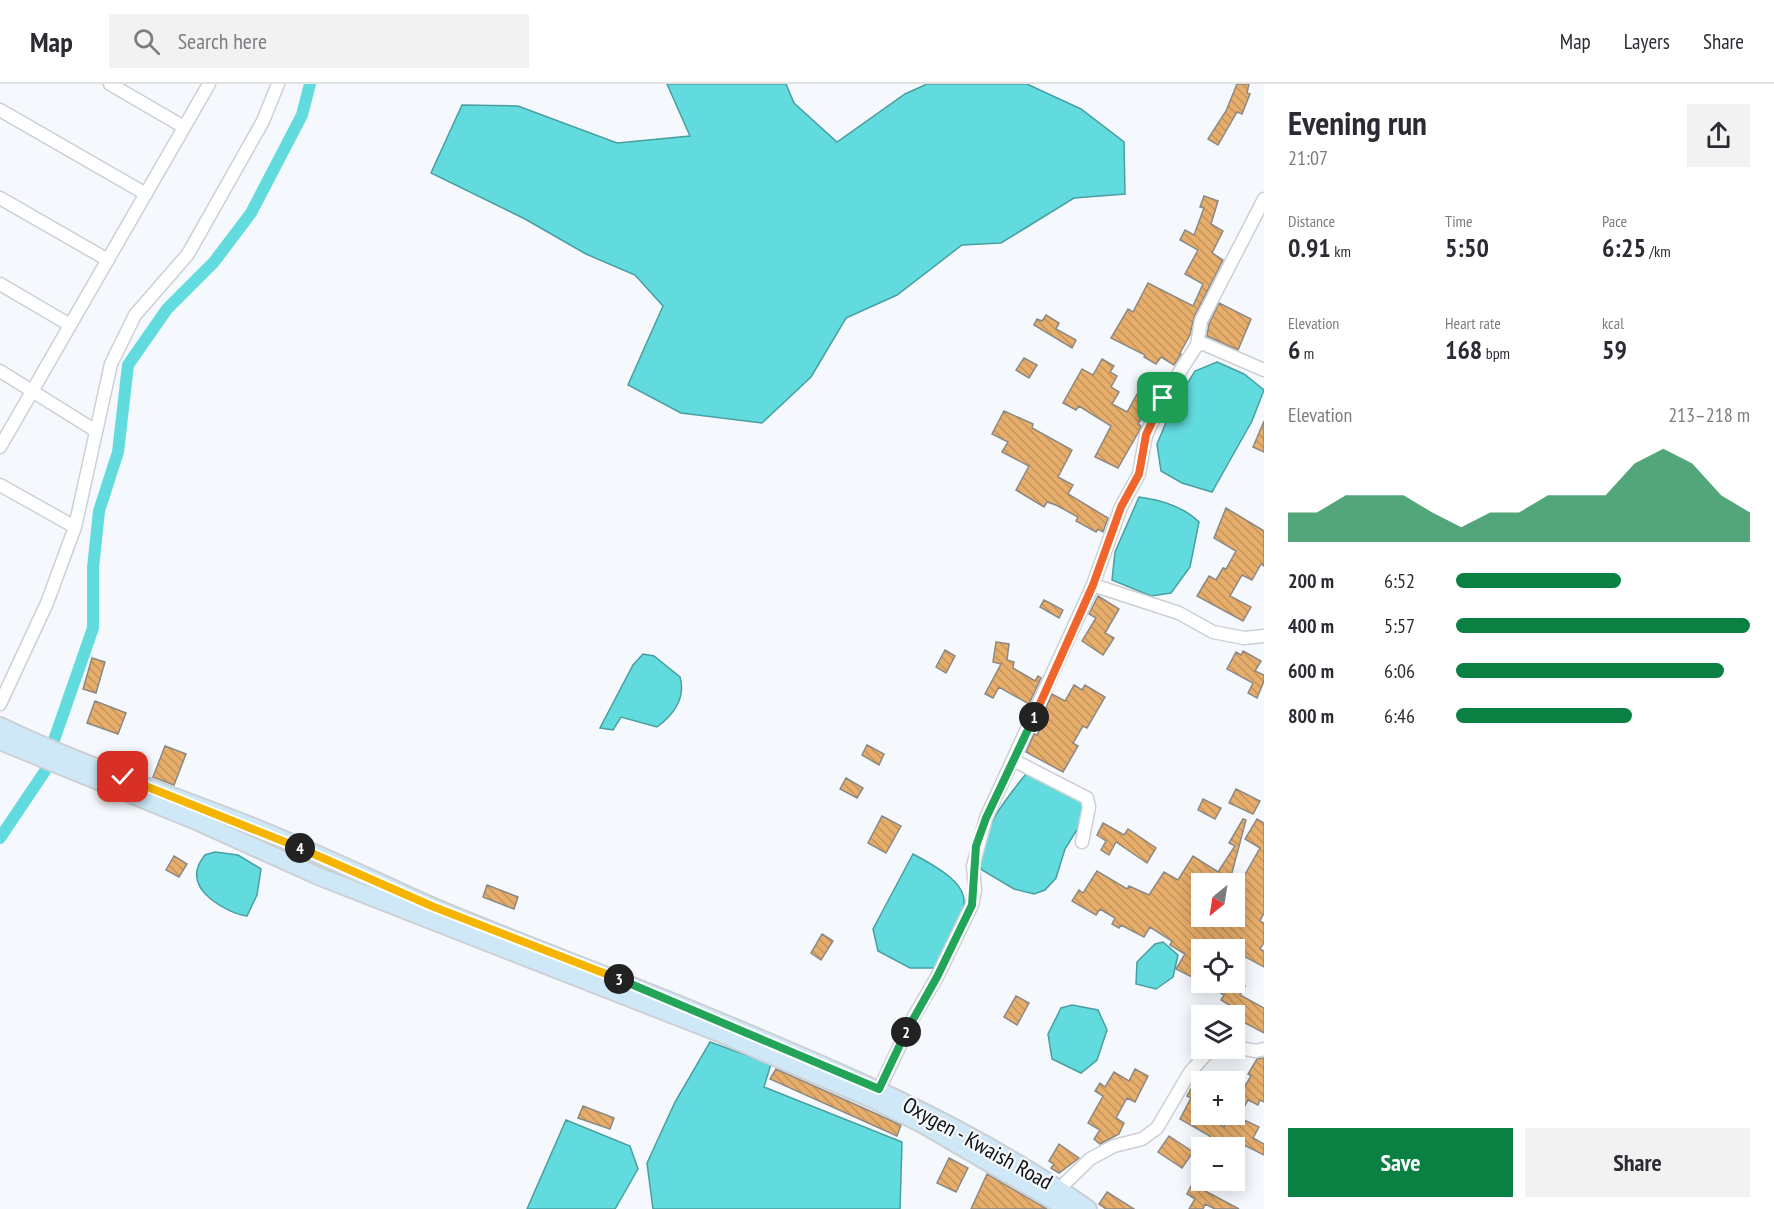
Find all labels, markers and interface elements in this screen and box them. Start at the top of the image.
search box [109,14,529,68]
text: Map [30,23,73,60]
icon: search [130,25,163,58]
text: Search here [178,27,267,55]
text: Map [1560,28,1591,55]
text: Layers [1624,28,1670,55]
text: Share [1703,28,1744,55]
text: Evening run [1288,101,1427,144]
button: share [1687,104,1750,167]
text: 21:07 [1288,145,1328,171]
text: Distance [1288,211,1335,231]
text: Time [1445,211,1473,231]
text: Pace [1602,211,1627,231]
text: 0.91 [1288,231,1331,264]
text: 5:50 [1445,231,1489,264]
text: 6:25 [1602,231,1646,264]
text: km [1331,241,1351,261]
text: /km [1646,241,1671,261]
text: Elevation [1288,313,1339,333]
text: Heart rate [1445,313,1501,333]
text: kcal [1602,313,1624,333]
text: 6 [1288,333,1300,366]
text: 168 [1445,333,1482,366]
text: 59 [1602,333,1627,366]
text: m [1300,343,1314,363]
text: bpm [1482,343,1510,363]
pin [1137,372,1188,423]
icon: arrive [1146,381,1179,414]
text: Elevation [1288,402,1352,428]
text: 213–218 m [1668,402,1750,428]
text: 200 m [1288,568,1334,594]
text: 6:52 [1384,568,1415,594]
text: 400 m [1288,613,1334,639]
text: 5:57 [1384,613,1415,639]
text: 600 m [1288,658,1334,684]
text: 6:06 [1384,658,1415,684]
pin: 1 [1019,702,1049,732]
text: 800 m [1288,703,1334,729]
text: 6:46 [1384,703,1415,729]
text: 1 [1030,707,1038,727]
pin [97,751,148,802]
icon: check [106,760,139,793]
pin: 4 [285,833,315,863]
text: 4 [296,838,304,858]
north arrow [1191,873,1245,927]
map controls [1191,873,1245,1191]
button: locate [1191,939,1245,993]
pin: 3 [604,964,634,994]
text: 3 [615,969,623,989]
button: layers [1191,1005,1245,1059]
pin: 2 [891,1017,921,1047]
text: 2 [902,1022,910,1042]
button: + [1191,1071,1245,1125]
street label: Oxygen - Kwaish Road [898,1090,1058,1196]
button: Save [1288,1128,1513,1197]
button: Share [1525,1128,1750,1197]
button: − [1191,1137,1245,1191]

